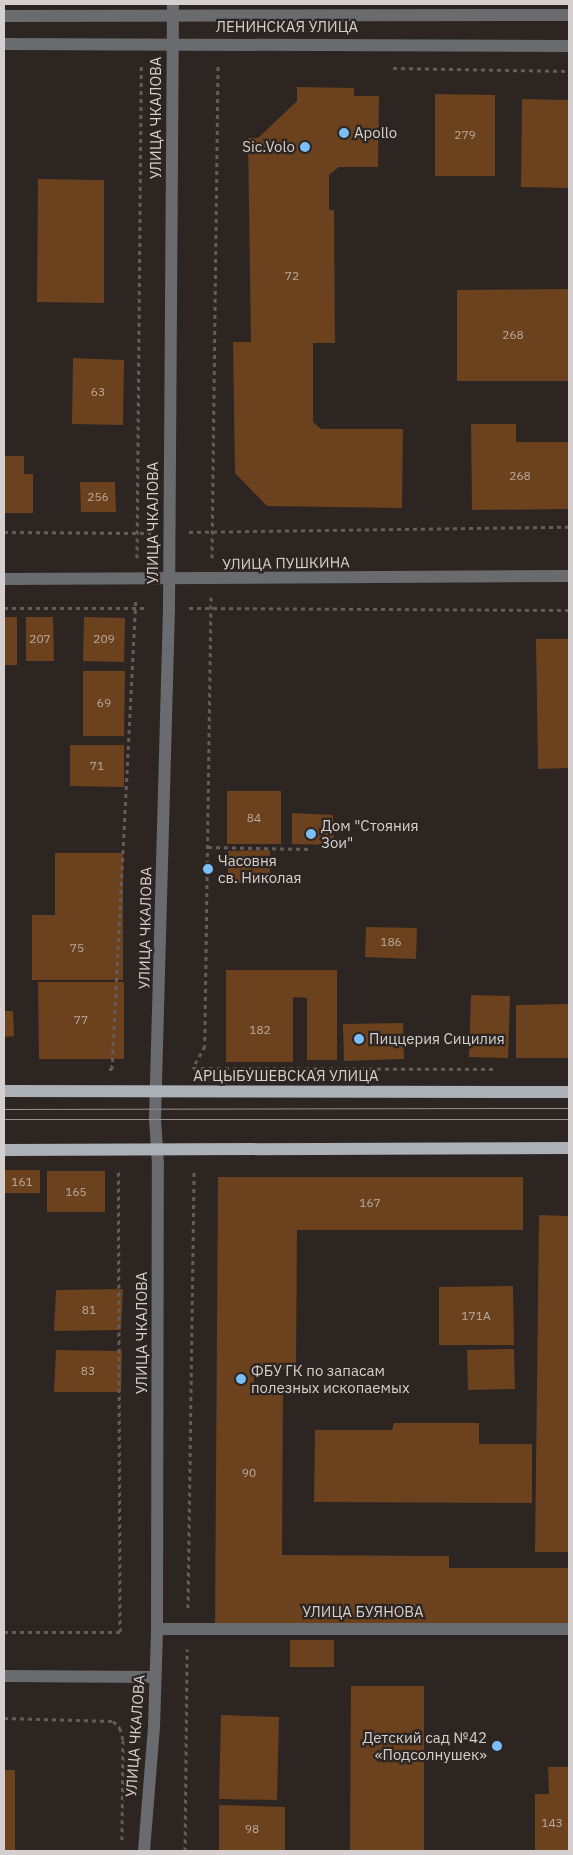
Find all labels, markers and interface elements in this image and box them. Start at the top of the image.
street label: ЛЕНИНСКАЯ УЛИЦА [216,18,358,36]
street label: УЛИЦА ЧКАЛОВА [147,57,165,179]
place label: Apollo [354,124,397,142]
marker: Apollo [338,127,350,139]
house number: 279 [454,128,476,142]
place label: Sic.Volo [242,138,295,156]
marker: Sic.Volo [299,141,311,153]
house number: 72 [285,269,299,283]
house number: 268 [502,328,524,342]
house number: 63 [91,385,105,399]
street label: УЛИЦА ЧКАЛОВА [144,462,162,584]
house number: 268 [509,469,531,483]
house number: 256 [87,490,109,504]
street label: УЛИЦА ПУШКИНА [222,553,350,573]
house number: 207 [29,632,51,646]
house number: 209 [93,632,115,646]
house number: 69 [97,696,111,710]
house number: 71 [90,759,104,773]
house number: 84 [247,811,261,825]
place label: Дом "Стояния Зои" [321,816,419,851]
marker: Дом "Стояния Зои" [305,828,317,840]
place label: Часовня св. Николая [218,851,302,886]
marker: Часовня св. Николая [202,863,214,875]
street label: УЛИЦА ЧКАЛОВА [135,867,155,989]
house number: 186 [380,935,402,949]
house number: 75 [70,941,84,955]
house number: 77 [74,1013,88,1027]
house number: 182 [249,1023,271,1037]
place label: Пиццерия Сицилия [369,1030,505,1048]
marker: Пиццерия Сицилия [353,1033,365,1045]
street label: АРЦЫБУШЕВСКАЯ УЛИЦА [193,1067,379,1085]
house number: 161 [11,1175,33,1189]
house number: 165 [65,1185,87,1199]
house number: 167 [359,1196,381,1210]
street label: УЛИЦА ЧКАЛОВА [133,1272,151,1394]
house number: 81 [82,1303,96,1317]
house number: 171А [461,1309,491,1323]
place label: ФБУ ГК по запасам полезных ископаемых [251,1361,410,1396]
house number: 83 [81,1364,95,1378]
marker: ФБУ ГК по запасам полезных ископаемых [235,1373,247,1385]
house number: 90 [242,1466,256,1480]
street label: УЛИЦА БУЯНОВА [302,1603,424,1621]
street label: УЛИЦА ЧКАЛОВА [122,1674,148,1798]
place label: Детский сад №42 «Подсолнушек» [362,1728,487,1763]
marker: Детский сад №42 «Подсолнушек» [491,1740,503,1752]
house number: 143 [541,1816,563,1830]
house number: 98 [245,1822,259,1836]

